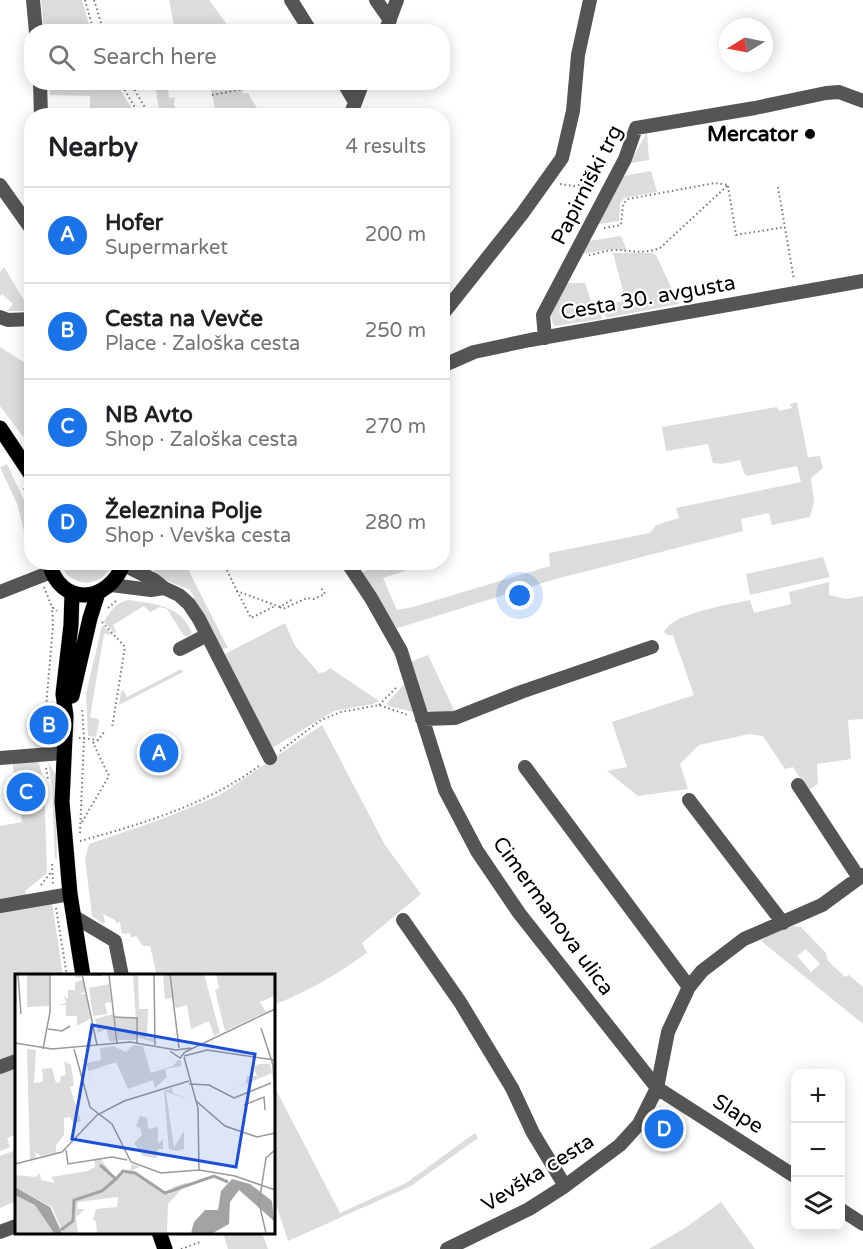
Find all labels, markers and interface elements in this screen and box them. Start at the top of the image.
north arrow [719,18,773,72]
search box [24,24,450,90]
icon: search [45,41,78,74]
text: Search here [93,44,217,70]
street label: Papirniški trg [546,121,628,249]
place label: Mercator [707,122,799,147]
marker: Mercator [803,127,817,141]
text: Nearby [48,132,138,163]
text: 4 results [346,135,426,159]
text: Hofer [105,210,163,236]
text: A [60,223,75,247]
text: 200 m [365,223,426,247]
text: Supermarket [105,236,228,260]
street label: Cesta 30. avgusta [559,270,737,326]
text: Cesta na Vevče [105,306,263,332]
text: B [61,319,74,343]
text: 250 m [365,319,426,343]
text: Place · Zaloška cesta [105,332,300,356]
text: NB Avto [105,402,193,428]
text: C [61,415,74,439]
text: 270 m [365,415,426,439]
text: Shop · Zaloška cesta [105,428,298,452]
text: Železnina Polje [105,498,262,524]
text: D [60,511,75,535]
text: 280 m [365,511,426,535]
text: Shop · Vevška cesta [105,524,291,548]
your location [505,581,534,610]
pin: B [29,702,68,748]
pin: A [140,730,178,776]
pin: C [6,770,46,814]
street label: Cimermanova ulica [487,832,619,1000]
inset map [15,974,274,1234]
map controls [791,1069,845,1231]
button: + [791,1069,845,1123]
street label: Slape [708,1089,768,1139]
pin: D [644,1106,684,1152]
button: − [791,1123,845,1177]
street label: Vevška cesta [477,1129,599,1217]
button: layers [791,1177,845,1231]

